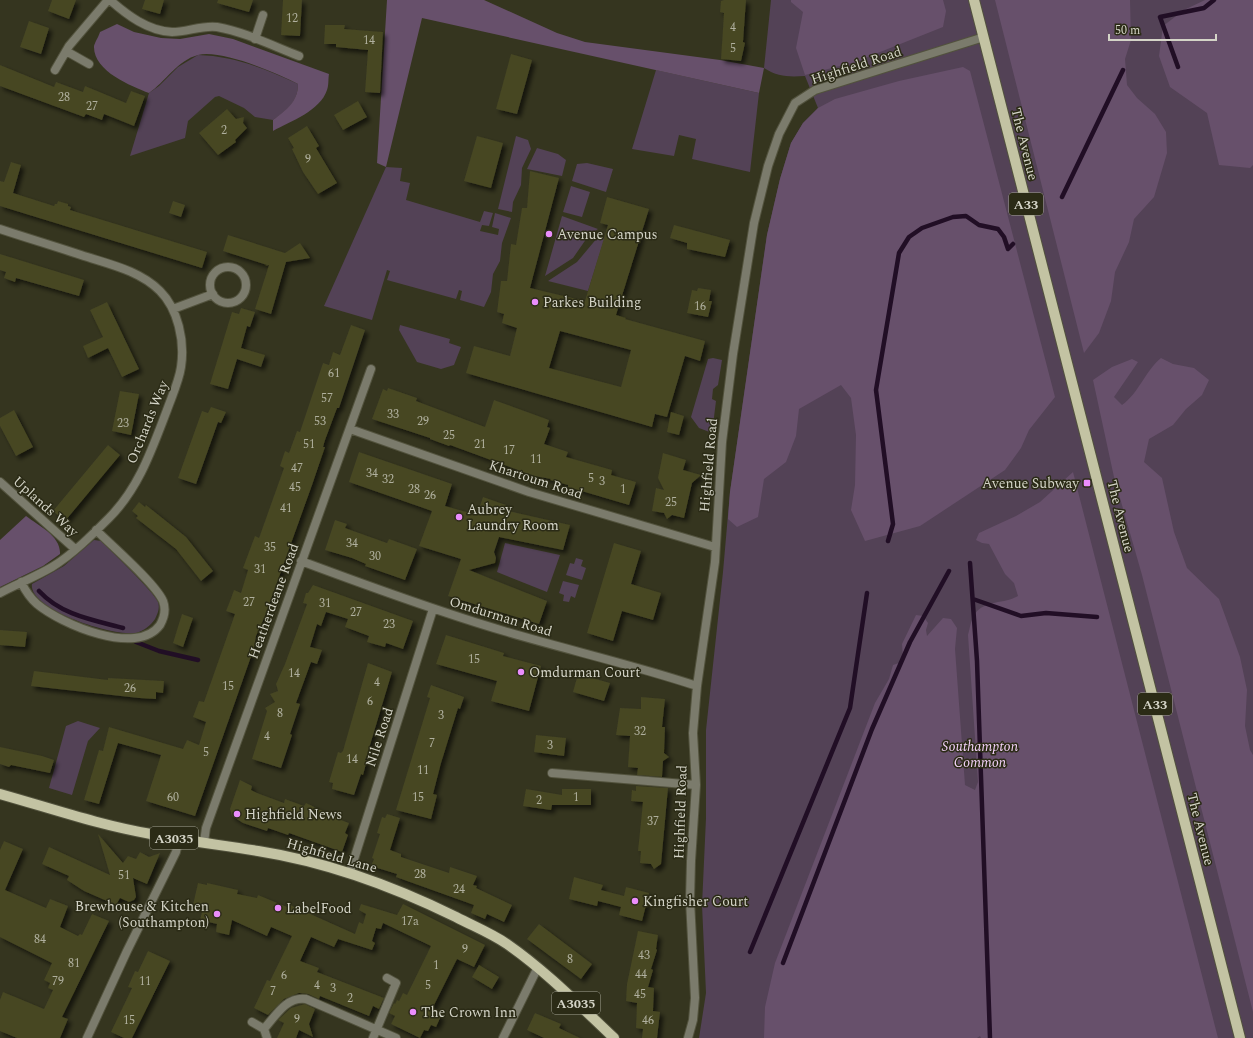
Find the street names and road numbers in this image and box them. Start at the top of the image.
street label: Highfield Road [808,41,904,90]
street label: The Avenue [1005,106,1044,183]
road number: A33 [1009,193,1043,215]
street label: Orchards Way [121,376,174,467]
street label: Highfield Road [694,417,723,513]
street label: Khartoum Road [486,454,586,505]
street label: Uplands Way [8,471,84,543]
street label: The Avenue [1101,478,1140,555]
street label: Heatherdeane Road [243,540,304,662]
street label: Omdurman Road [447,591,555,642]
road number: A33 [1138,693,1172,715]
street label: Nile Road [360,704,399,770]
street label: Highfield Road [668,764,693,859]
street label: The Avenue [1181,791,1220,868]
road number: A3035 [150,827,198,849]
street label: Highfield Lane [284,833,380,878]
road number: A3035 [552,992,600,1014]

